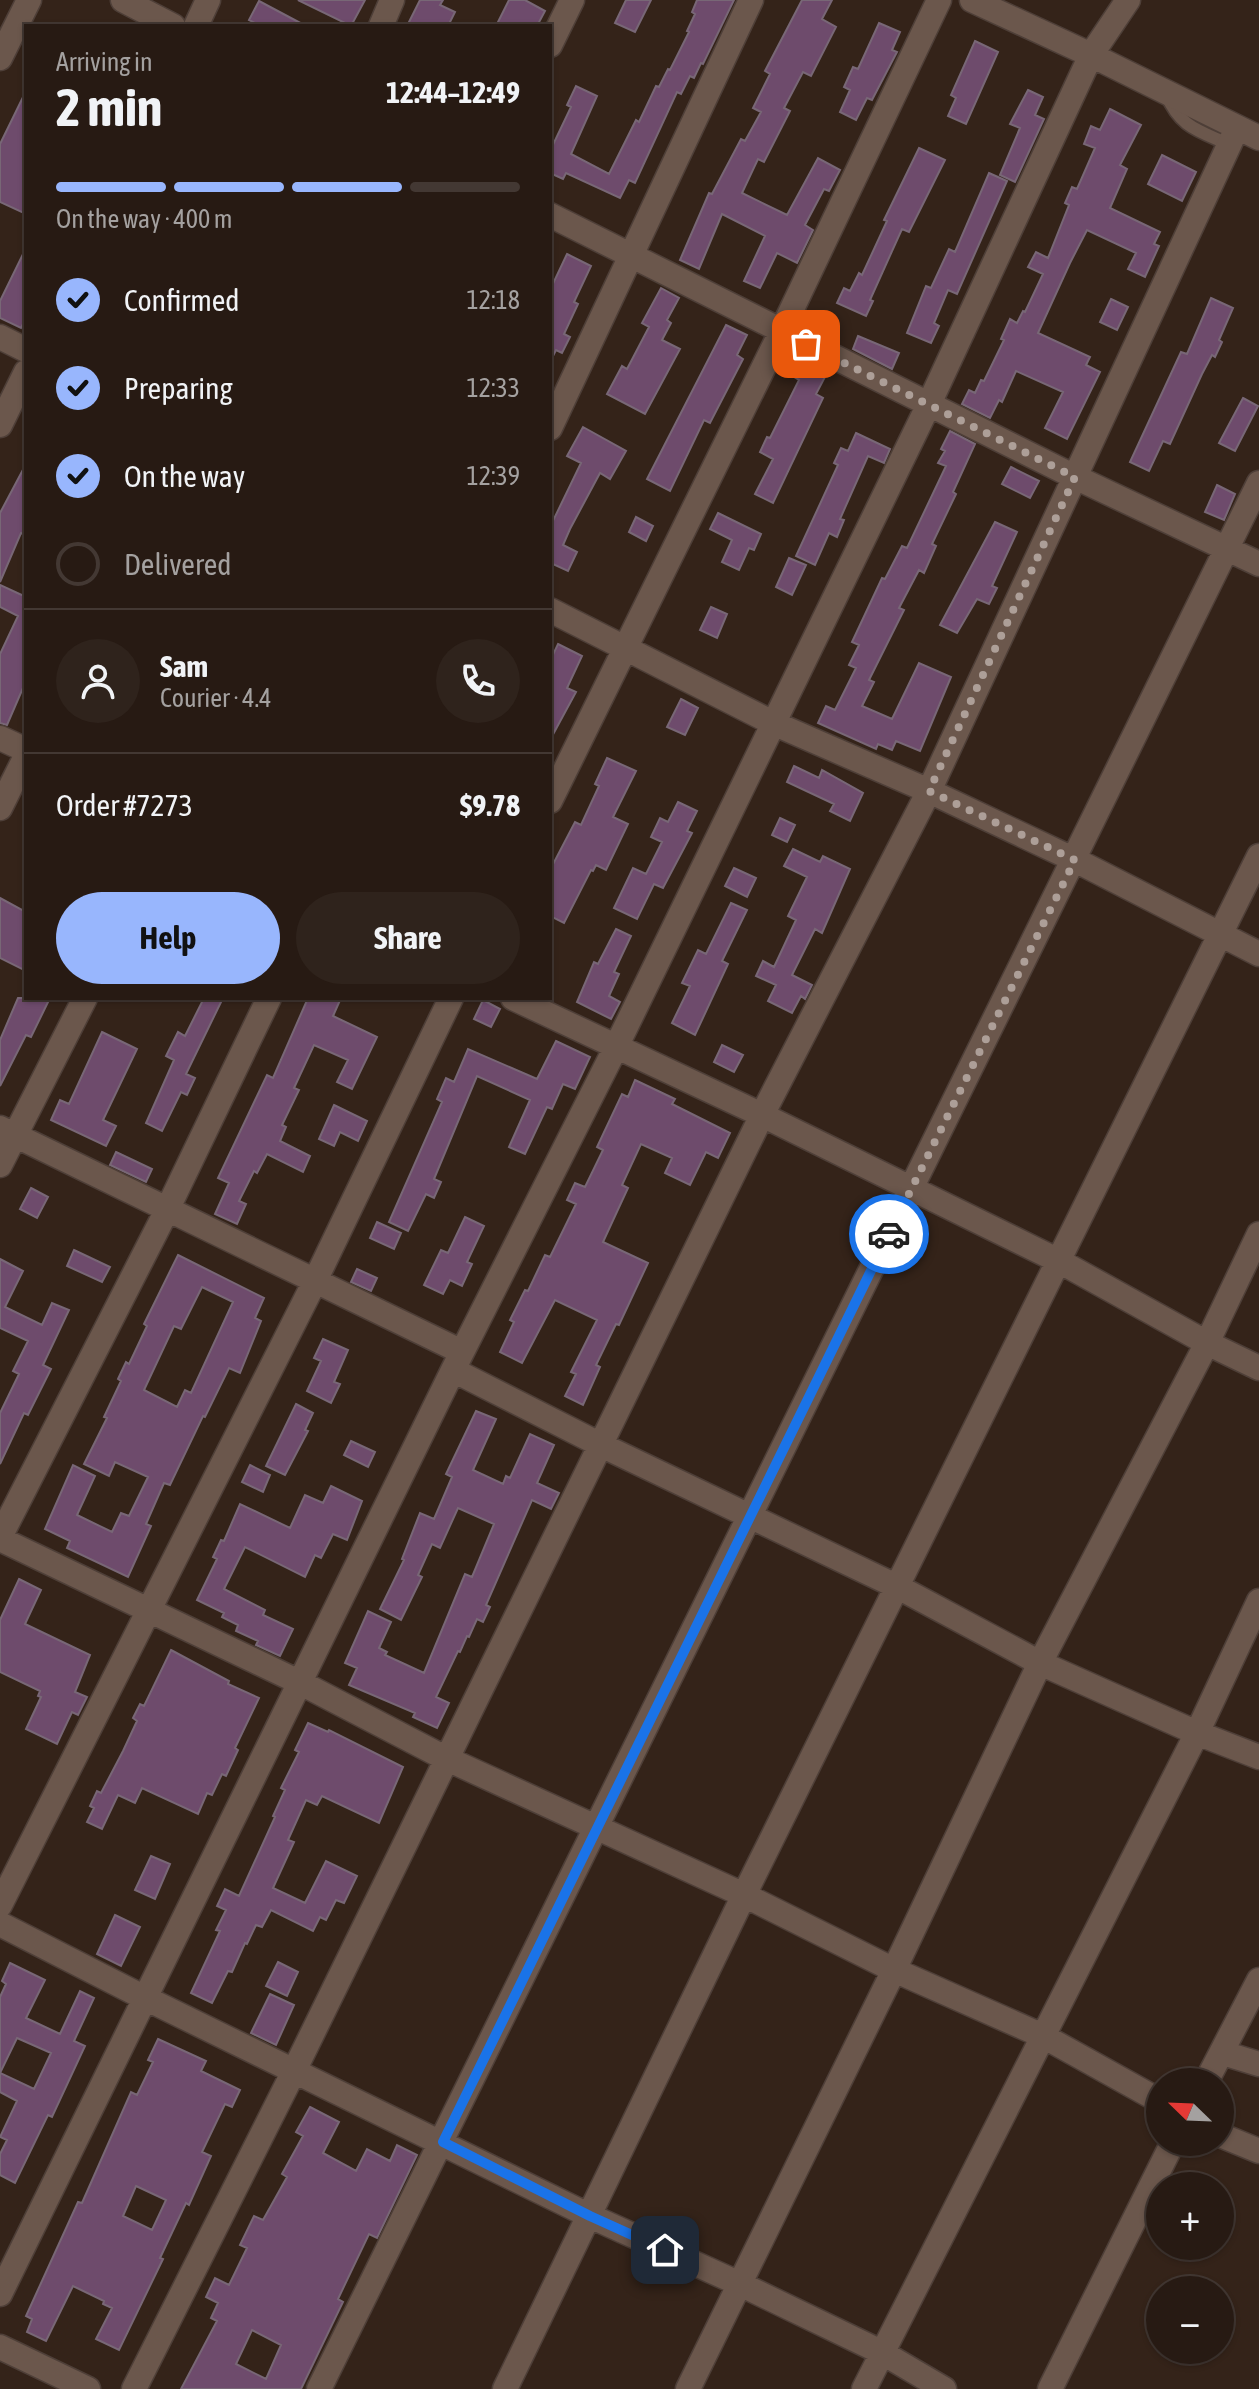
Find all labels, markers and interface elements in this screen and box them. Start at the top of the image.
text: Arriving in [56,47,153,77]
text: 12:44–12:49 [386,75,520,109]
text: 2 min [56,77,162,137]
text: On the way · 400 m [56,204,233,234]
icon: check [56,278,100,322]
text: Confirmed [124,283,239,317]
text: 12:18 [466,285,520,315]
pin [772,310,840,378]
icon: bag [784,322,828,366]
icon: check [56,366,100,410]
text: Preparing [124,371,233,405]
text: 12:33 [466,373,520,403]
icon: check [56,454,100,498]
text: On the way [124,459,245,493]
text: 12:39 [466,461,520,491]
text: Delivered [124,547,232,581]
button: person [56,639,140,723]
button: phone [436,639,520,723]
text: Sam [160,649,208,683]
text: Courier · 4.4 [160,683,271,713]
text: Order #7273 [56,788,193,822]
text: $9.78 [460,788,520,822]
button: Help [56,892,280,984]
button: Share [296,892,520,984]
courier [849,1194,929,1274]
icon: car [867,1212,911,1256]
north arrow [1146,2068,1234,2156]
map controls [1146,2068,1234,2364]
button: + [1146,2172,1234,2260]
pin [631,2216,699,2284]
icon: home [643,2228,687,2272]
button: − [1146,2276,1234,2364]

